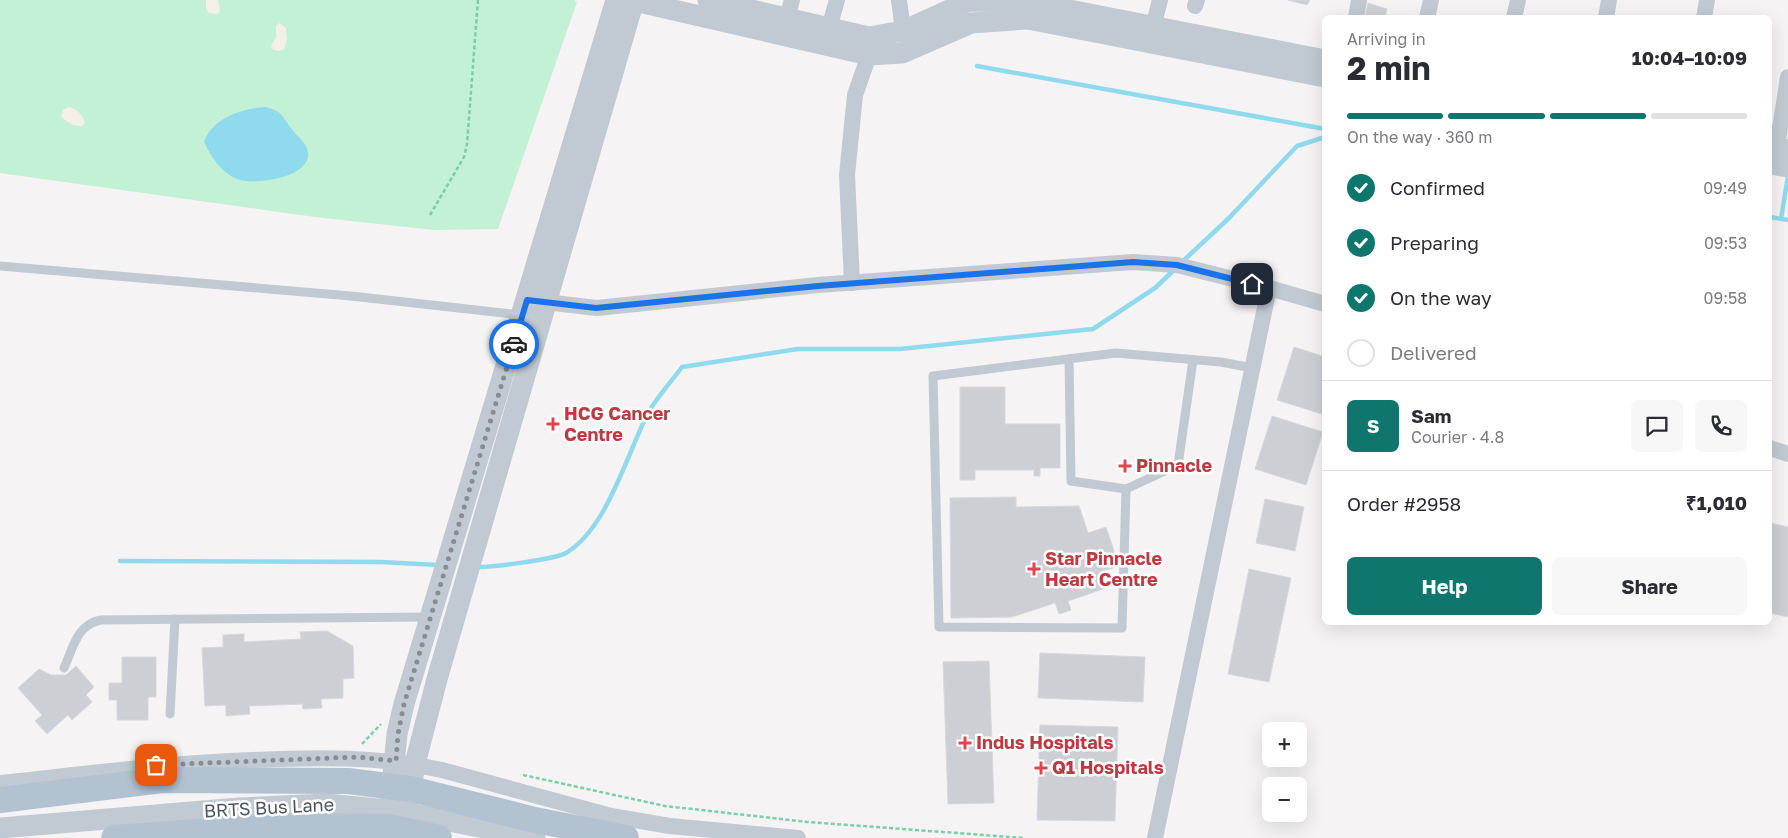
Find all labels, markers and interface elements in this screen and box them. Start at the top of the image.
text: Arriving in [1347,29,1426,49]
text: 10:04–10:09 [1632,46,1747,69]
text: 2 min [1347,49,1431,87]
text: On the way · 360 m [1347,127,1492,147]
icon: check [1347,174,1375,202]
text: Confirmed [1390,176,1485,199]
text: 09:49 [1703,178,1747,198]
icon: check [1347,229,1375,257]
text: Preparing [1390,231,1479,254]
text: 09:53 [1704,233,1747,253]
pin [1231,263,1273,305]
icon: home [1238,270,1266,298]
icon: check [1347,284,1375,312]
text: On the way [1390,286,1492,309]
text: 09:58 [1704,288,1747,308]
courier [489,319,539,369]
icon: car [500,330,528,358]
text: Delivered [1390,341,1477,364]
button: chat [1631,400,1683,452]
button: phone [1695,400,1747,452]
place label: HCG Cancer Centre [564,402,670,445]
text: Sam [1411,404,1451,427]
text: S [1367,414,1379,437]
marker: HCG Cancer Centre [546,417,560,431]
text: Courier · 4.8 [1411,427,1504,447]
place label: Pinnacle [1136,454,1213,476]
marker: Pinnacle [1118,459,1132,473]
text: ₹1,010 [1686,491,1747,514]
text: Order #2958 [1347,492,1461,515]
place label: Star Pinnacle Heart Centre [1045,547,1163,590]
button: Help [1347,557,1542,615]
button: Share [1552,557,1747,615]
marker: Star Pinnacle Heart Centre [1027,562,1041,576]
map controls [1262,722,1307,822]
button: + [1262,722,1307,767]
place label: Indus Hospitals [976,731,1114,753]
marker: Indus Hospitals [958,736,972,750]
pin [135,744,177,786]
icon: bag [142,751,170,779]
place label: Q1 Hospitals [1052,756,1164,778]
marker: Q1 Hospitals [1034,761,1048,775]
button: − [1262,777,1307,822]
street label: BRTS Bus Lane [203,793,335,821]

